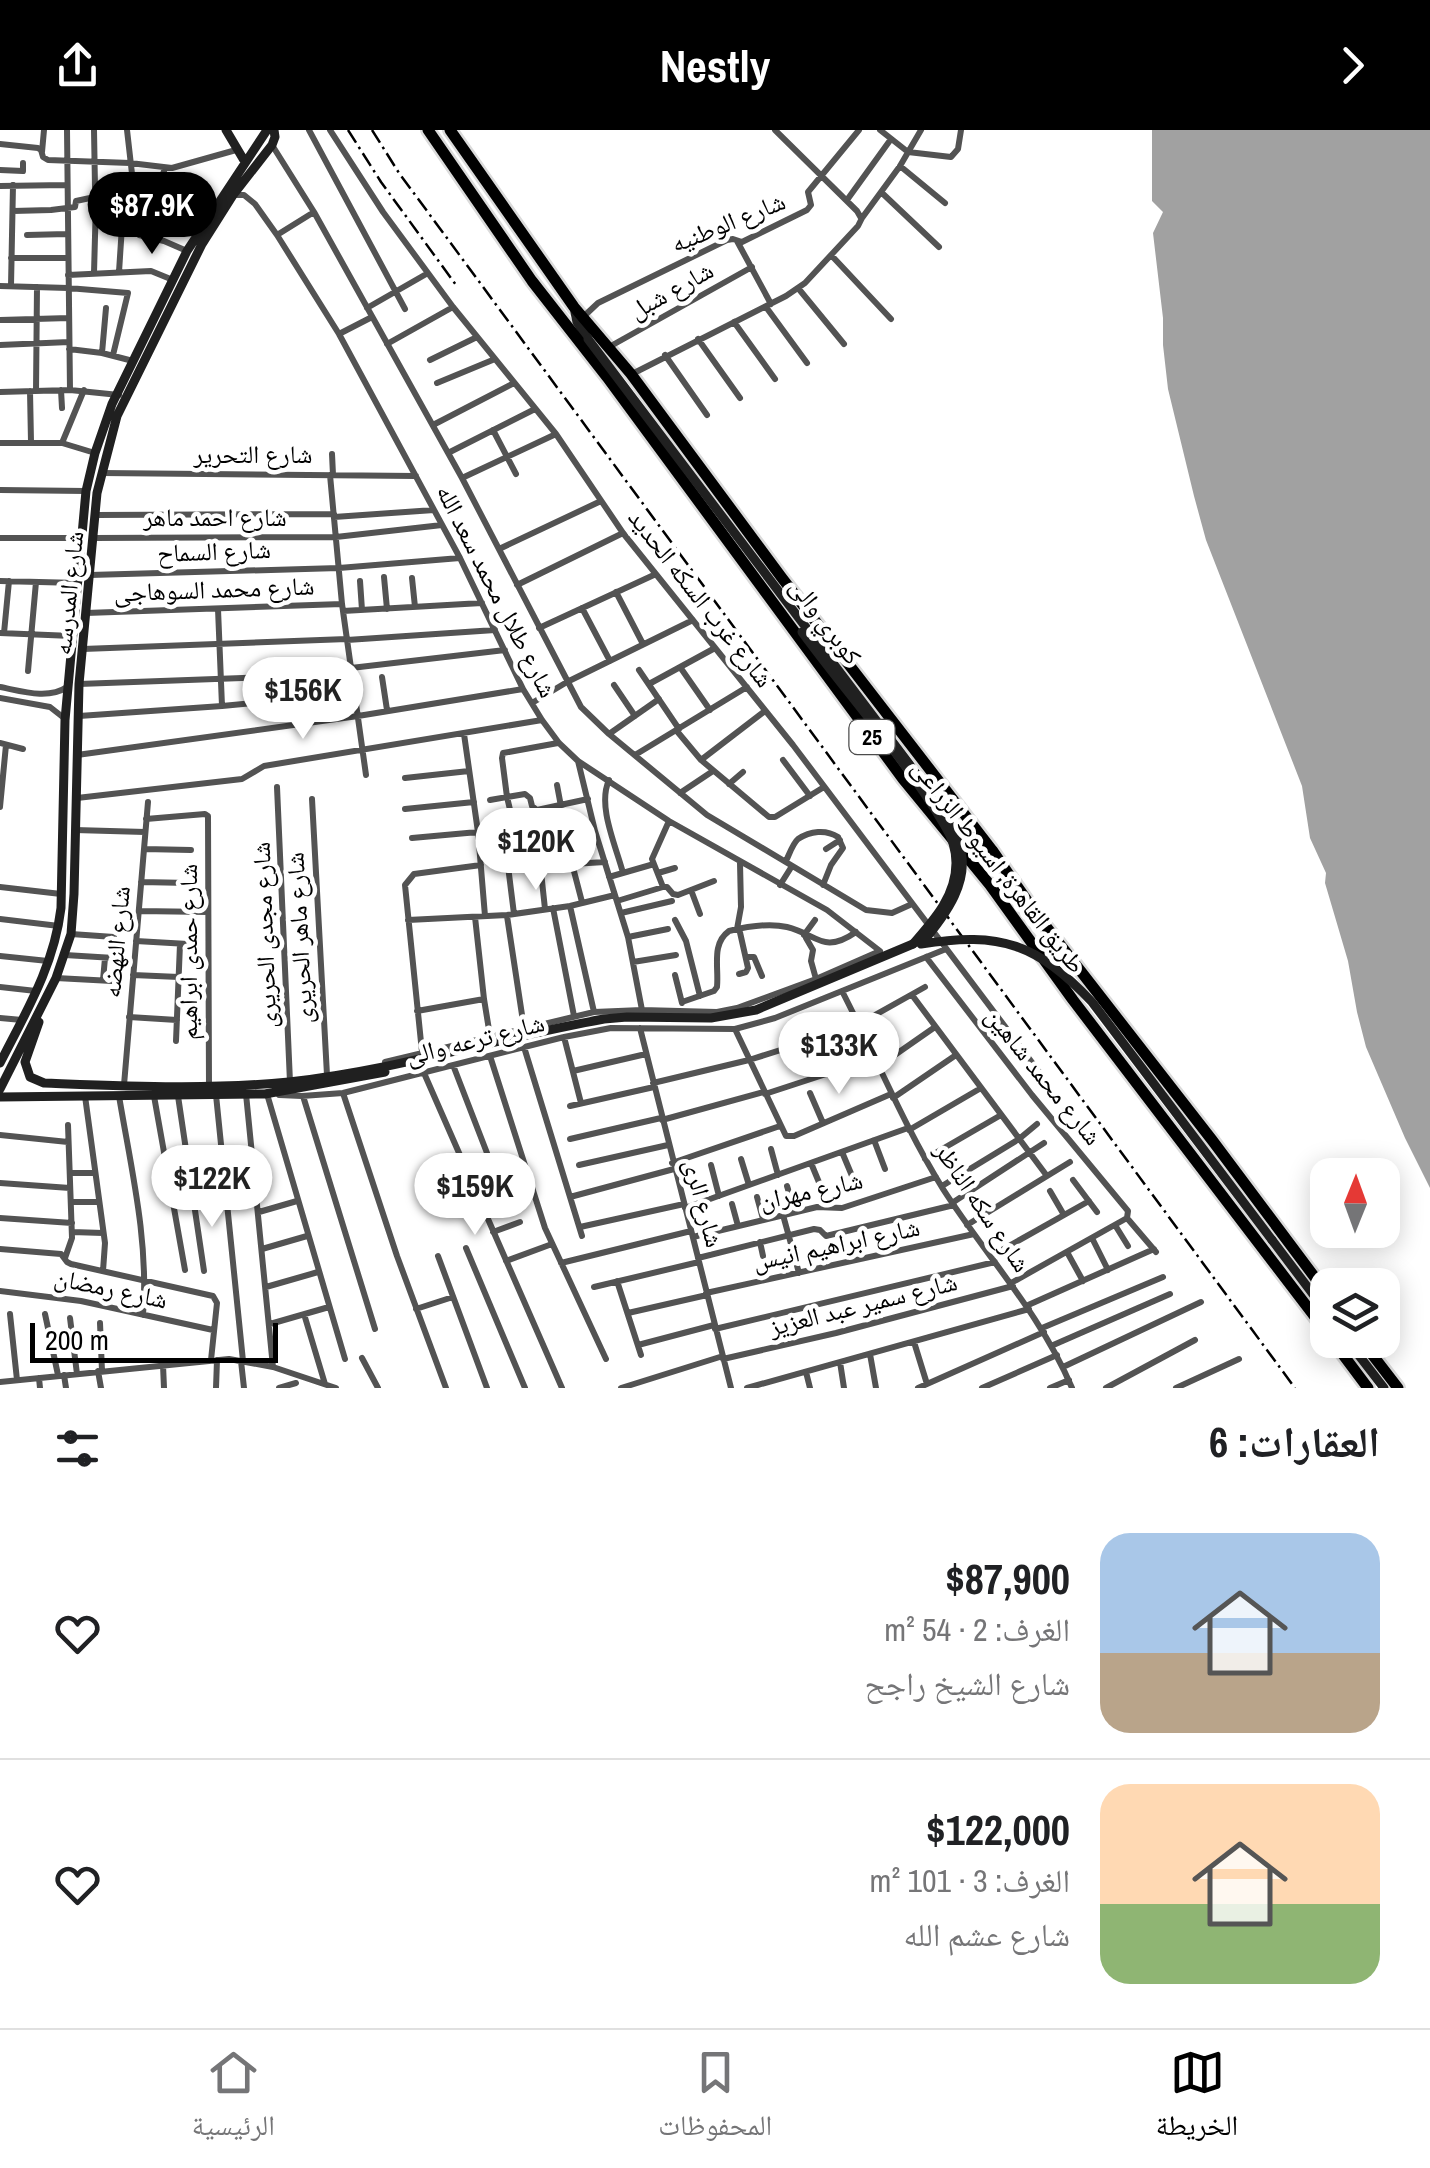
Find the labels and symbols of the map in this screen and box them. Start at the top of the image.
pin: $87.9K [71,172,233,257]
street label: شارع الوطنيه [666,184,790,260]
street label: شارع شبل [623,253,719,327]
street label: شارع التحرير [193,437,312,471]
street label: شارع طلال محمد سعد الله [429,479,565,703]
street label: شارع احمد ماهر [142,500,287,534]
street label: شارع غرب السكه الحديد [621,502,781,694]
street label: شارع المدرسه [45,530,91,656]
street label: شارع السماح [157,532,271,570]
street label: شارع محمد السوهاجى [113,569,315,609]
street label: كوبري والى [780,571,870,673]
pin: $156K [233,657,373,742]
road number: 25 [850,720,894,754]
street label: طريق القاهرة, اسيوط الزراعى [905,752,1093,980]
pin: $120K [466,808,606,893]
street label: شارع مجدى الحريرى [244,841,284,1029]
street label: شارع ماهر الحريرى [278,851,320,1025]
street label: شارع حمدى ابراهيم [171,864,205,1040]
street label: شارع النهضه [94,885,138,999]
street label: شارع محمد شاهين [978,1000,1110,1152]
street label: شارع ترعه والى [402,1005,548,1073]
pin: $133K [769,1012,909,1097]
street label: شارع سكه الناظر [927,1135,1039,1279]
pin: $122K [142,1145,282,1230]
pin: $159K [405,1153,545,1238]
street label: شارع الرى [676,1155,732,1251]
north arrow [1310,1158,1400,1248]
street label: شارع مهران [756,1162,866,1218]
street label: شارع ابراهيم انيس [749,1210,923,1278]
street label: شارع رمضان [51,1259,171,1317]
street label: شارع سمير عبد العزيز [764,1264,961,1344]
scale bar [30,1318,278,1362]

